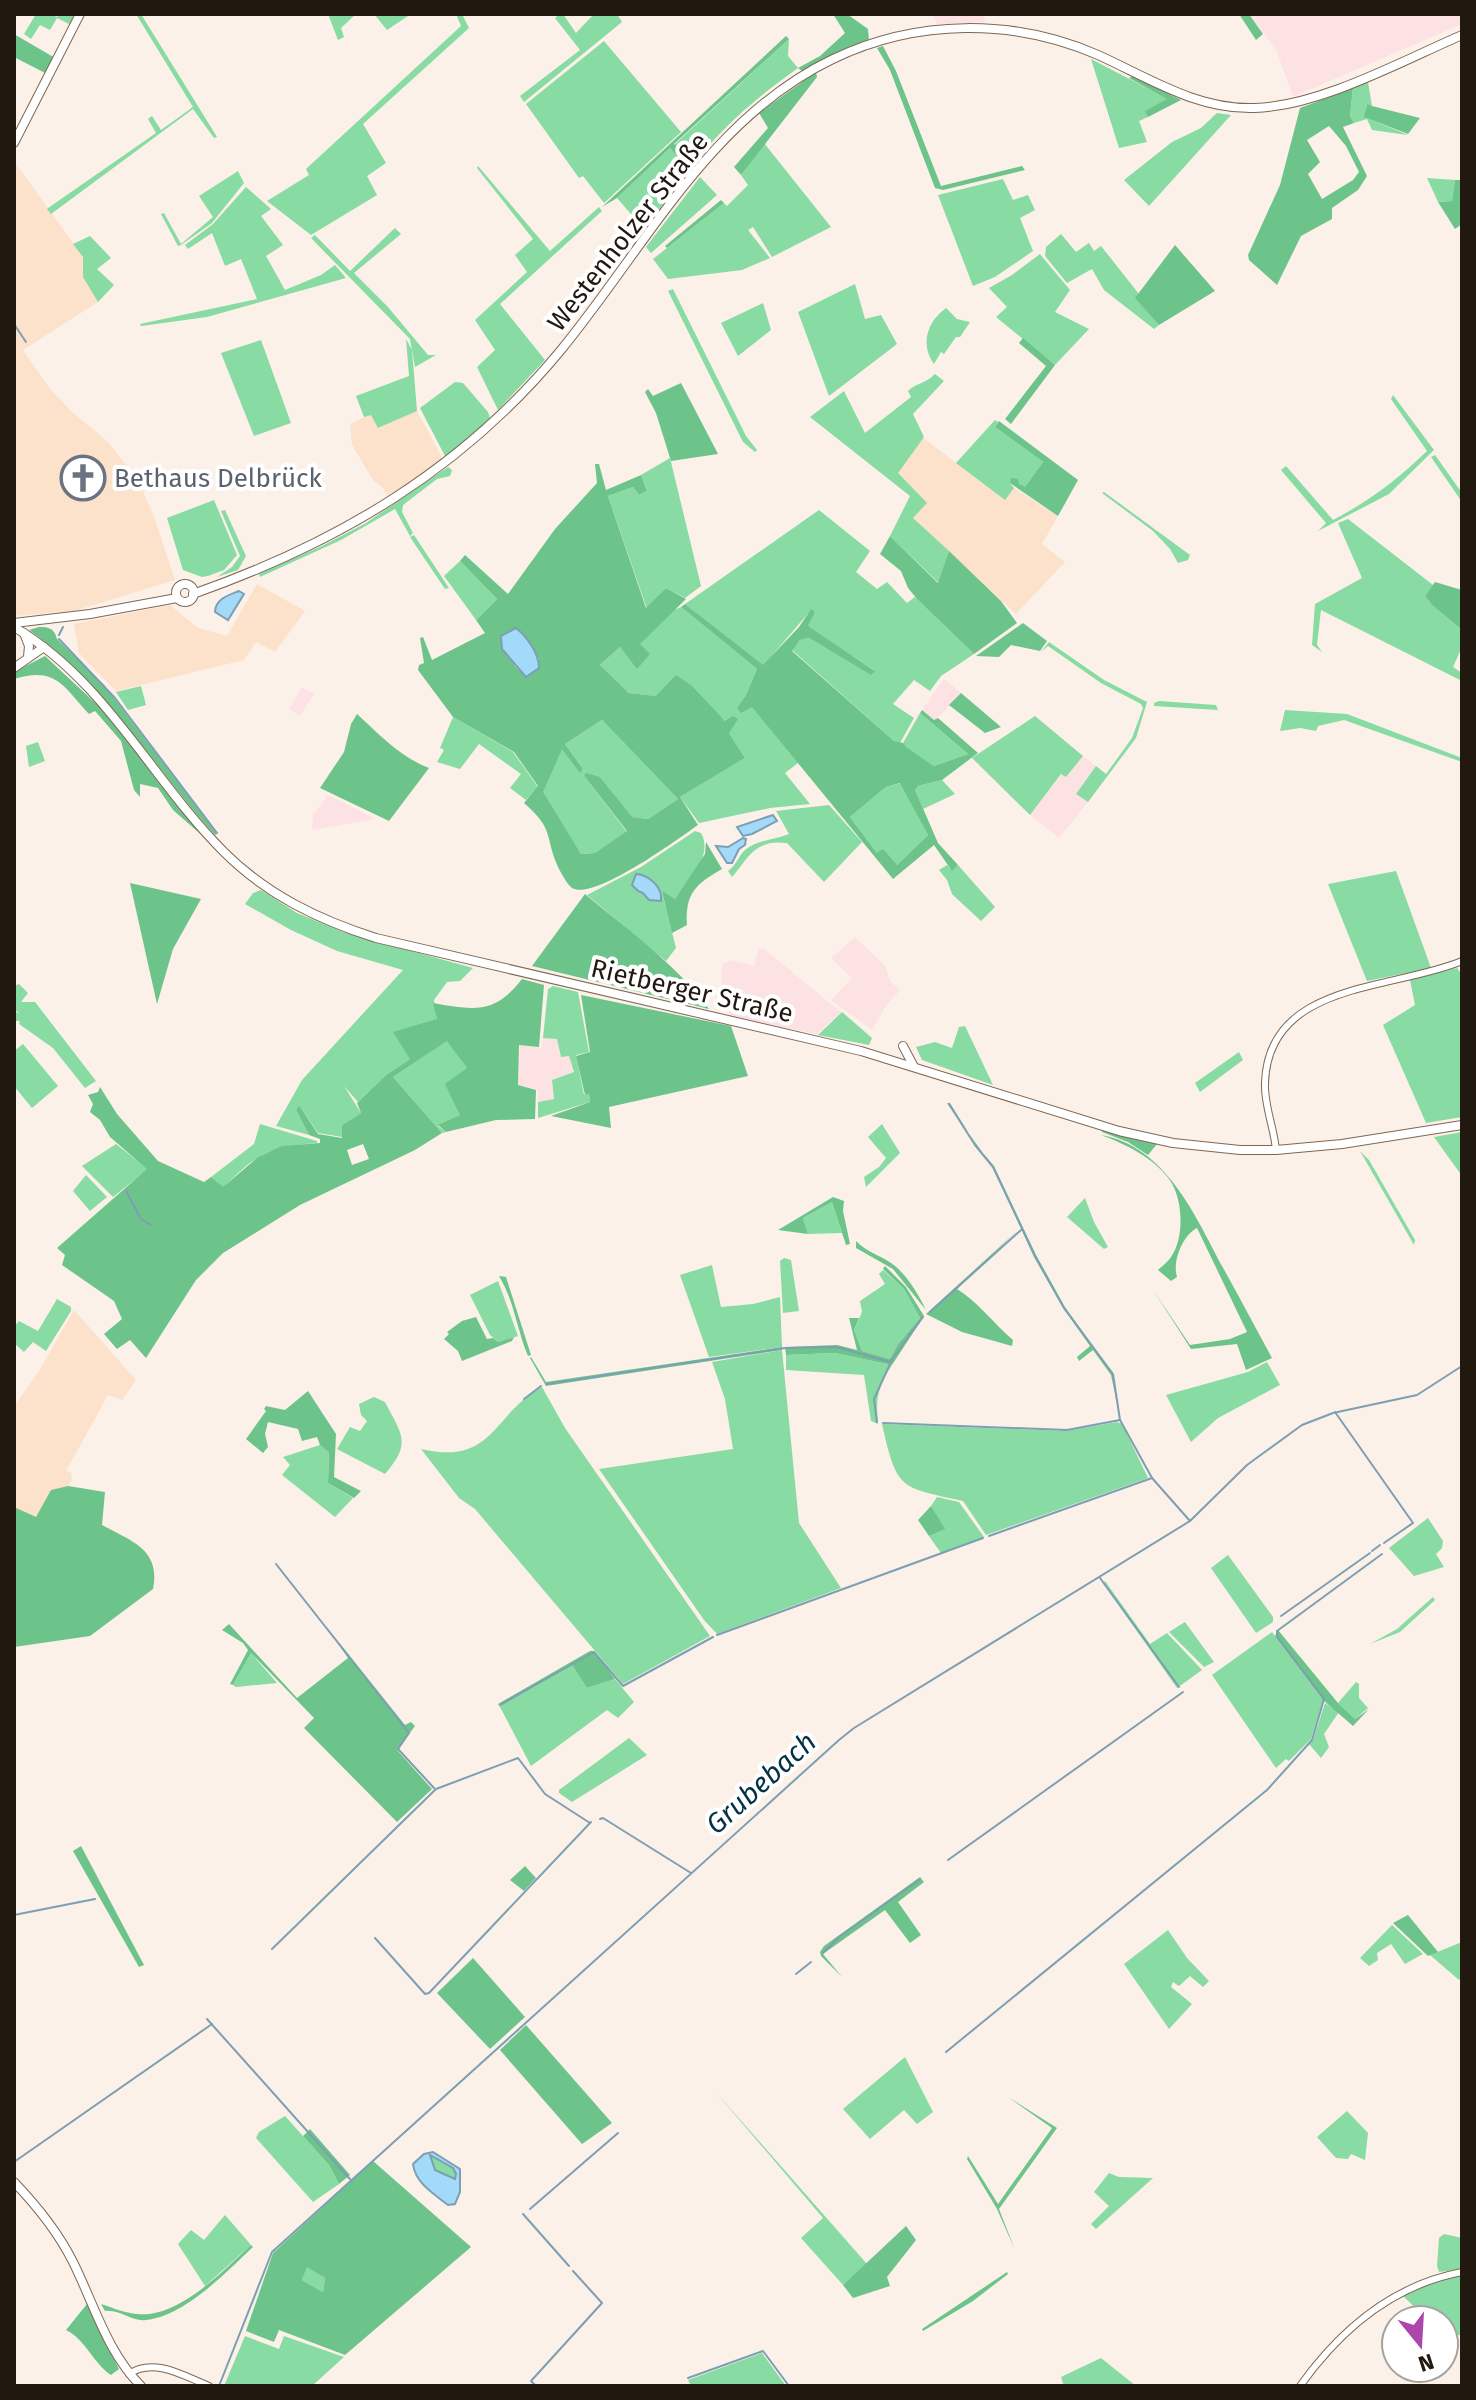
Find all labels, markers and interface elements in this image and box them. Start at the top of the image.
street label: Westenholzer Straße [541,127,715,337]
church icon: Bethaus Delbrück [59,454,107,502]
place label: Bethaus Delbrück [114,463,322,494]
street label: Rietberger Straße [588,953,796,1029]
water label: Grubebach [699,1725,823,1841]
north arrow [1380,2304,1460,2384]
text: N [1415,2347,1437,2378]

